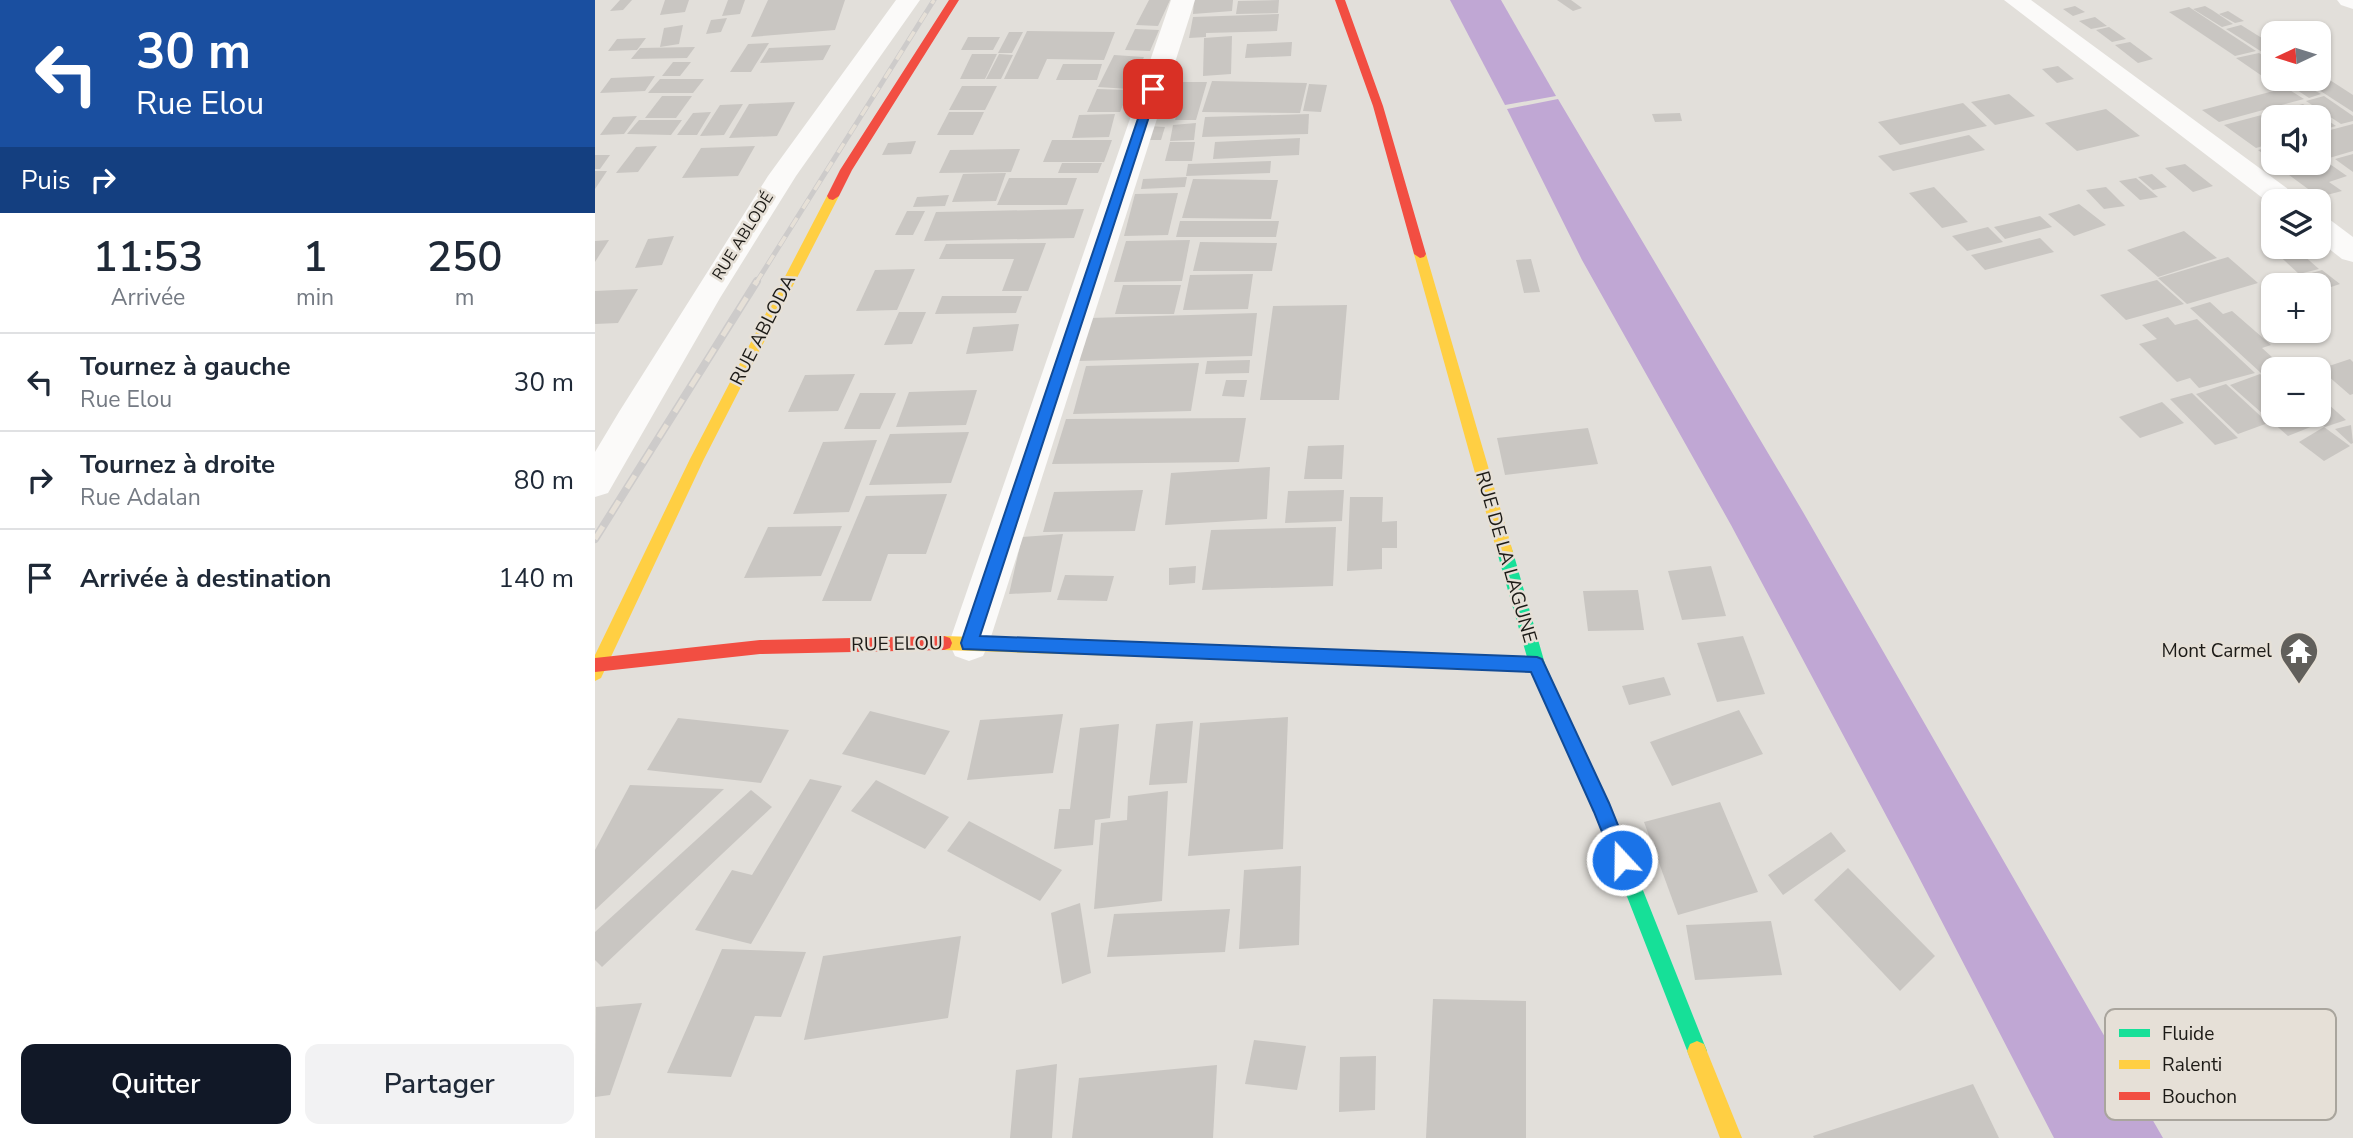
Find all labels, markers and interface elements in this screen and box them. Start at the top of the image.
text: 30 m [136,18,251,85]
north arrow [2261,21,2331,91]
map controls [2261,21,2331,427]
icon: left [21,28,112,119]
pin [1123,59,1183,119]
icon: arrive [1134,70,1172,108]
text: Rue Elou [136,82,264,125]
button: sound [2261,105,2331,175]
icon: right [84,161,122,199]
text: Puis [21,163,70,198]
street label: RUE ABLODÉ [707,188,779,284]
button: layers [2261,189,2331,259]
text: 11:53 [93,229,203,286]
text: 1 [302,229,328,286]
text: 250 [427,229,502,286]
street label: RUE ABLODA [724,270,802,390]
button: + [2261,273,2331,343]
text: Arrivée [111,282,185,313]
text: min [296,282,334,313]
text: m [455,282,474,313]
text: Tournez à gauche [80,349,291,384]
button: − [2261,357,2331,427]
icon: left [21,363,59,401]
text: 30 m [514,365,574,400]
text: Rue Elou [80,384,172,415]
text: Tournez à droite [80,447,275,482]
icon: right [21,461,59,499]
text: 80 m [514,463,574,498]
street label: RUE DE LA LAGUNE [1469,468,1543,646]
text: Rue Adalan [80,482,201,513]
icon: arrive [21,559,59,597]
text: Arrivée à destination [80,561,331,596]
text: 140 m [498,561,574,596]
street label: RUE ELOU [851,630,943,658]
temple icon: Mont Carmel [2278,630,2320,685]
place label: Mont Carmel [2162,638,2272,664]
position arrow [1585,823,1659,897]
legend [2105,1009,2336,1120]
text: Fluide [2162,1021,2214,1047]
button: Quitter [21,1044,291,1124]
button: Partager [305,1044,574,1124]
text: Ralenti [2162,1052,2222,1078]
text: Bouchon [2162,1084,2237,1110]

